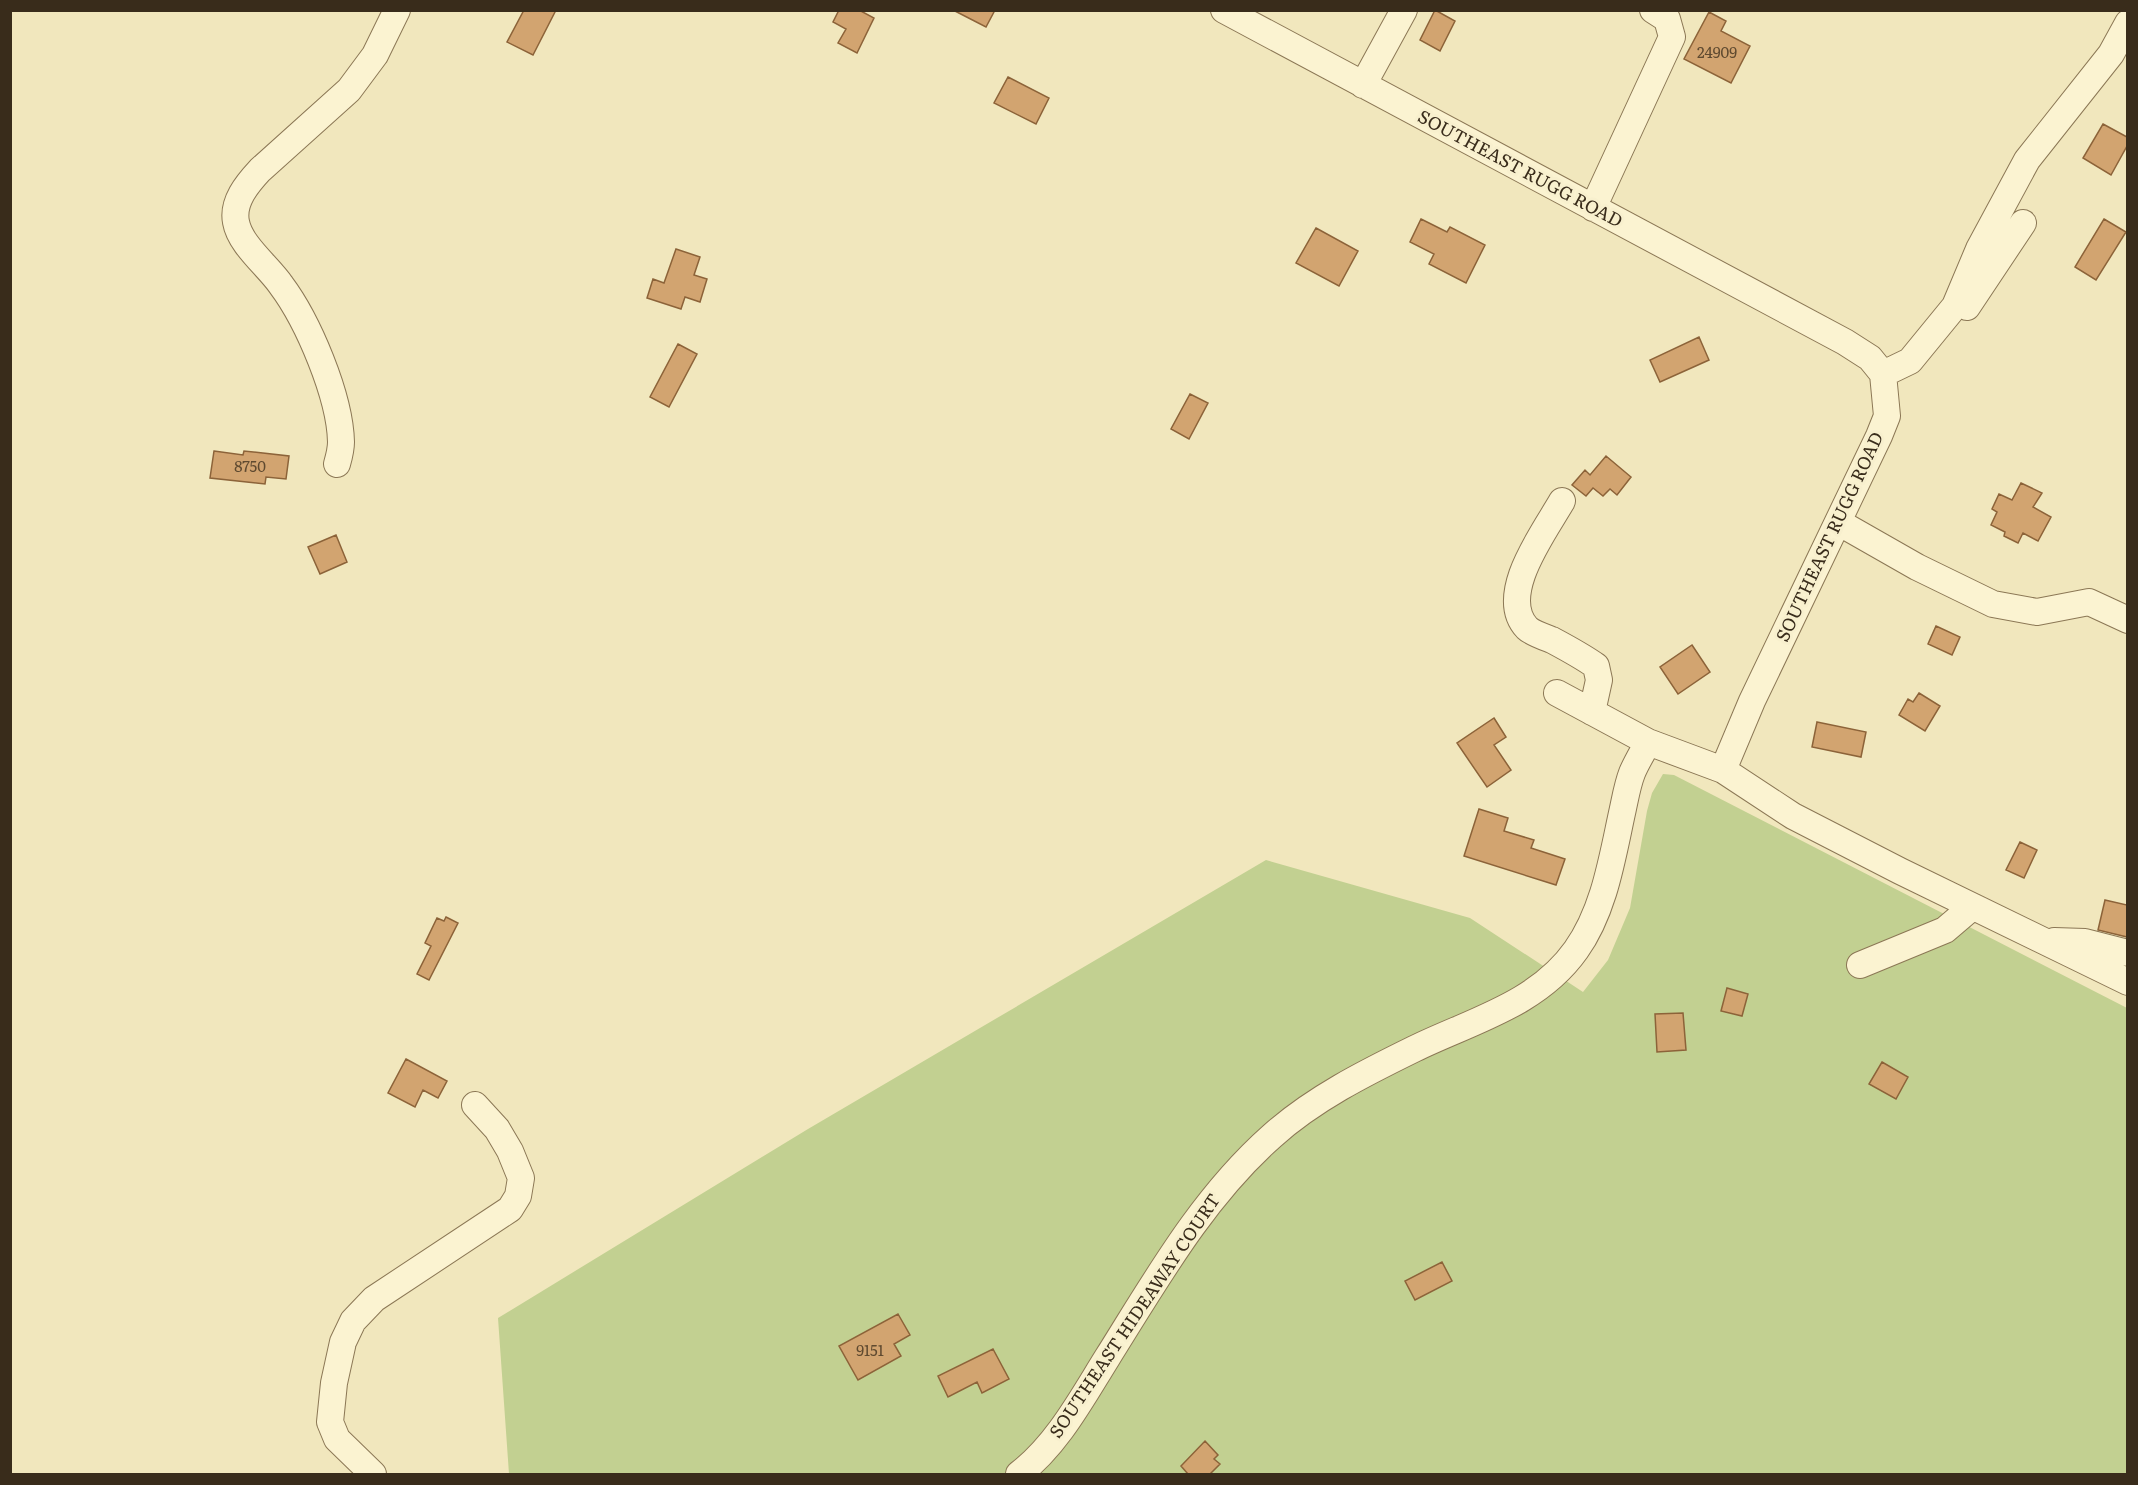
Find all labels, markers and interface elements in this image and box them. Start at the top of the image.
house number: 24909 [1697,40,1737,63]
street label: SOUTHEAST RUGG ROAD [1413,102,1628,233]
street label: SOUTHEAST RUGG ROAD [1768,427,1889,646]
house number: 8750 [234,454,266,477]
street label: SOUTHEAST HIDEAWAY COURT [1042,1188,1226,1443]
house number: 9151 [856,1338,884,1361]

